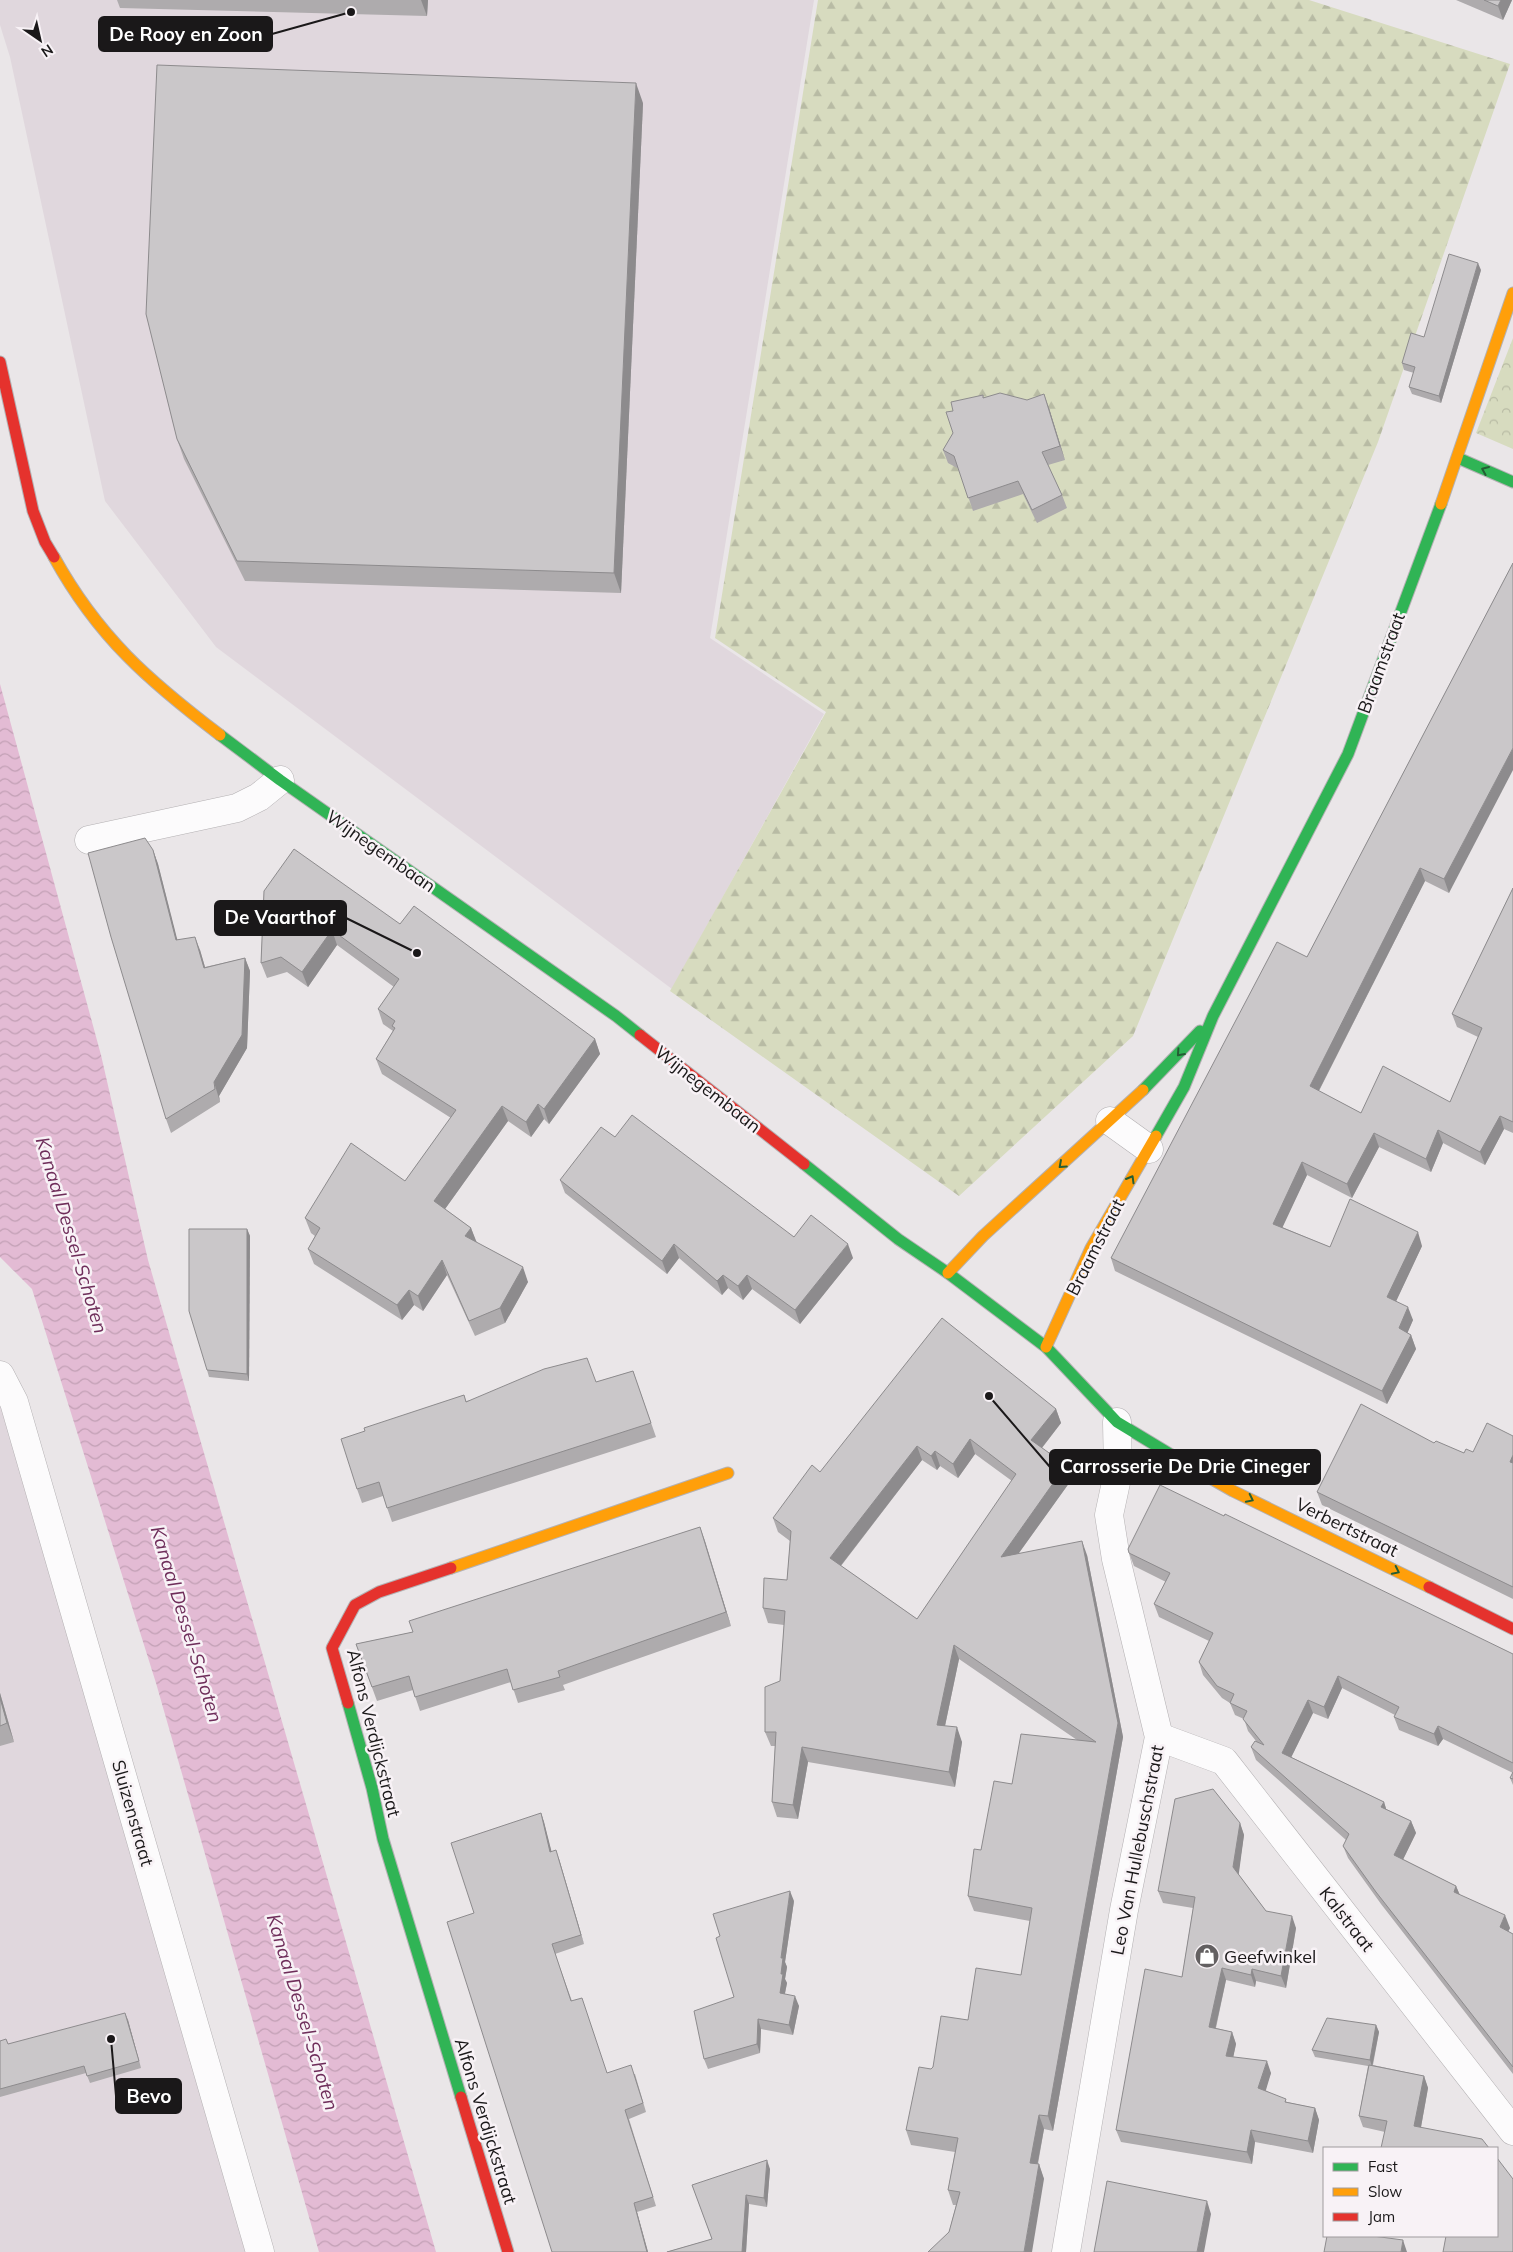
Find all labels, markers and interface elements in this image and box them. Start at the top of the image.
north arrow [15,15,65,65]
callout: De Rooy en Zoon [99,17,272,51]
text: De Rooy en Zoon [109,22,263,46]
text: N [38,40,57,61]
one-way arrow [1481,466,1490,477]
street label: Braamstraat [1352,609,1410,717]
street label: Wijnegembaan [322,805,440,897]
callout: De Vaarthof [215,901,346,935]
text: De Vaarthof [224,905,337,929]
street label: Wijnegembaan [650,1040,766,1138]
one-way arrow [1177,1047,1186,1056]
water label: Kanaal Dessel-Schoten [31,1134,113,1336]
one-way arrow [1059,1159,1068,1168]
one-way arrow [1125,1176,1135,1185]
street label: Braamstraat [1061,1195,1129,1299]
callout: Carrosserie De Drie Cineger [1050,1450,1320,1484]
text: Carrosserie De Drie Cineger [1060,1454,1311,1478]
street label: Verbertstraat [1292,1492,1402,1562]
one-way arrow [1245,1493,1254,1503]
water label: Kanaal Dessel-Schoten [146,1523,228,1725]
one-way arrow [1391,1565,1400,1575]
street label: Alfons Verdijckstraat [342,1647,406,1819]
street label: Leo Van Hullebuschstraat [1105,1743,1169,1957]
street label: Sluizenstraat [107,1757,159,1869]
street label: Kalstraat [1315,1882,1379,1956]
water label: Kanaal Dessel-Schoten [262,1911,344,2113]
shop icon: Geefwinkel [1194,1943,1220,1969]
place label: Geefwinkel [1224,1945,1316,1968]
street label: Alfons Verdijckstraat [450,2035,522,2207]
callout: Bevo [116,2079,181,2113]
text: Bevo [127,2084,171,2108]
legend [1323,2147,1498,2237]
text: Fast [1368,2157,1398,2176]
text: Slow [1368,2182,1402,2201]
text: Jam [1368,2207,1395,2226]

